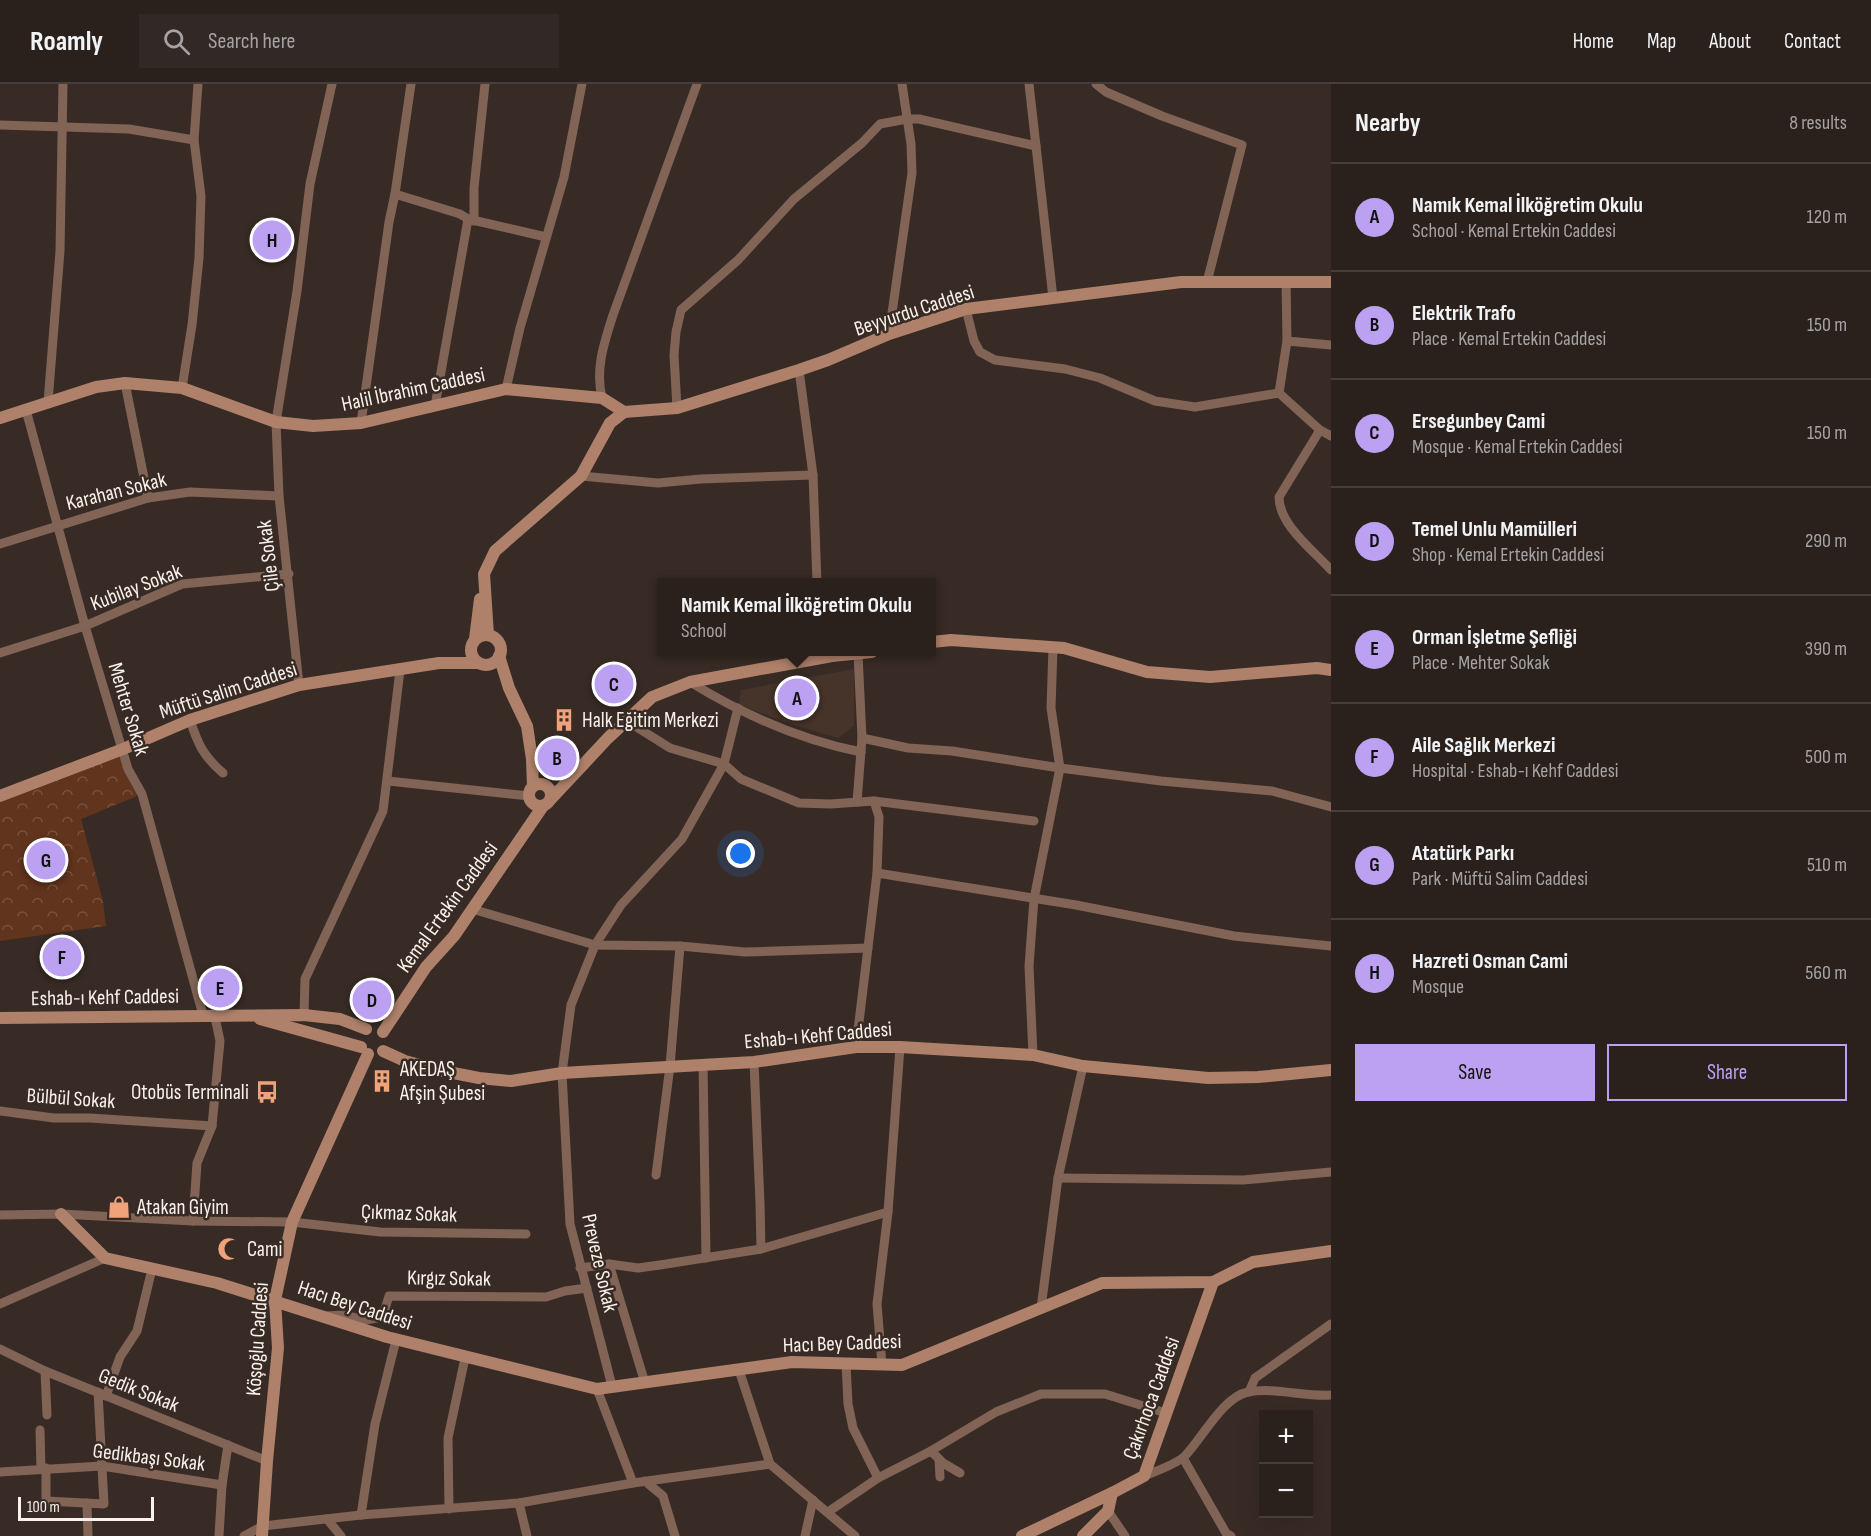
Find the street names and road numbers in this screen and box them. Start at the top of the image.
street label: Beyyurdu Caddesi [851,279,977,342]
street label: Halil İbrahim Caddesi [339,362,487,417]
street label: Karahan Sokak [63,467,169,516]
street label: Çile Sokak [252,519,285,593]
street label: Kubilay Sokak [87,559,185,616]
street label: Müftü Salim Caddesi [156,656,300,725]
street label: Mehter Sokak [103,660,155,759]
street label: Kemal Ertekin Caddesi [392,837,503,978]
street label: Eshab-ı Kehf Caddesi [31,984,179,1011]
street label: Eshab-ı Kehf Caddesi [743,1017,893,1054]
street label: Bülbül Sokak [26,1083,116,1114]
street label: Çıkmaz Sokak [360,1199,458,1228]
street label: Preveze Sokak [576,1212,623,1315]
street label: Kırgız Sokak [407,1265,491,1292]
street label: Hacı Bey Caddesi [295,1275,415,1336]
street label: Köşoğlu Caddesi [241,1281,274,1397]
street label: Hacı Bey Caddesi [782,1329,902,1358]
street label: Çakırhoca Caddesi [1118,1334,1185,1463]
street label: Gedik Sokak [95,1363,183,1418]
street label: Gedikbaşı Sokak [91,1438,207,1477]

